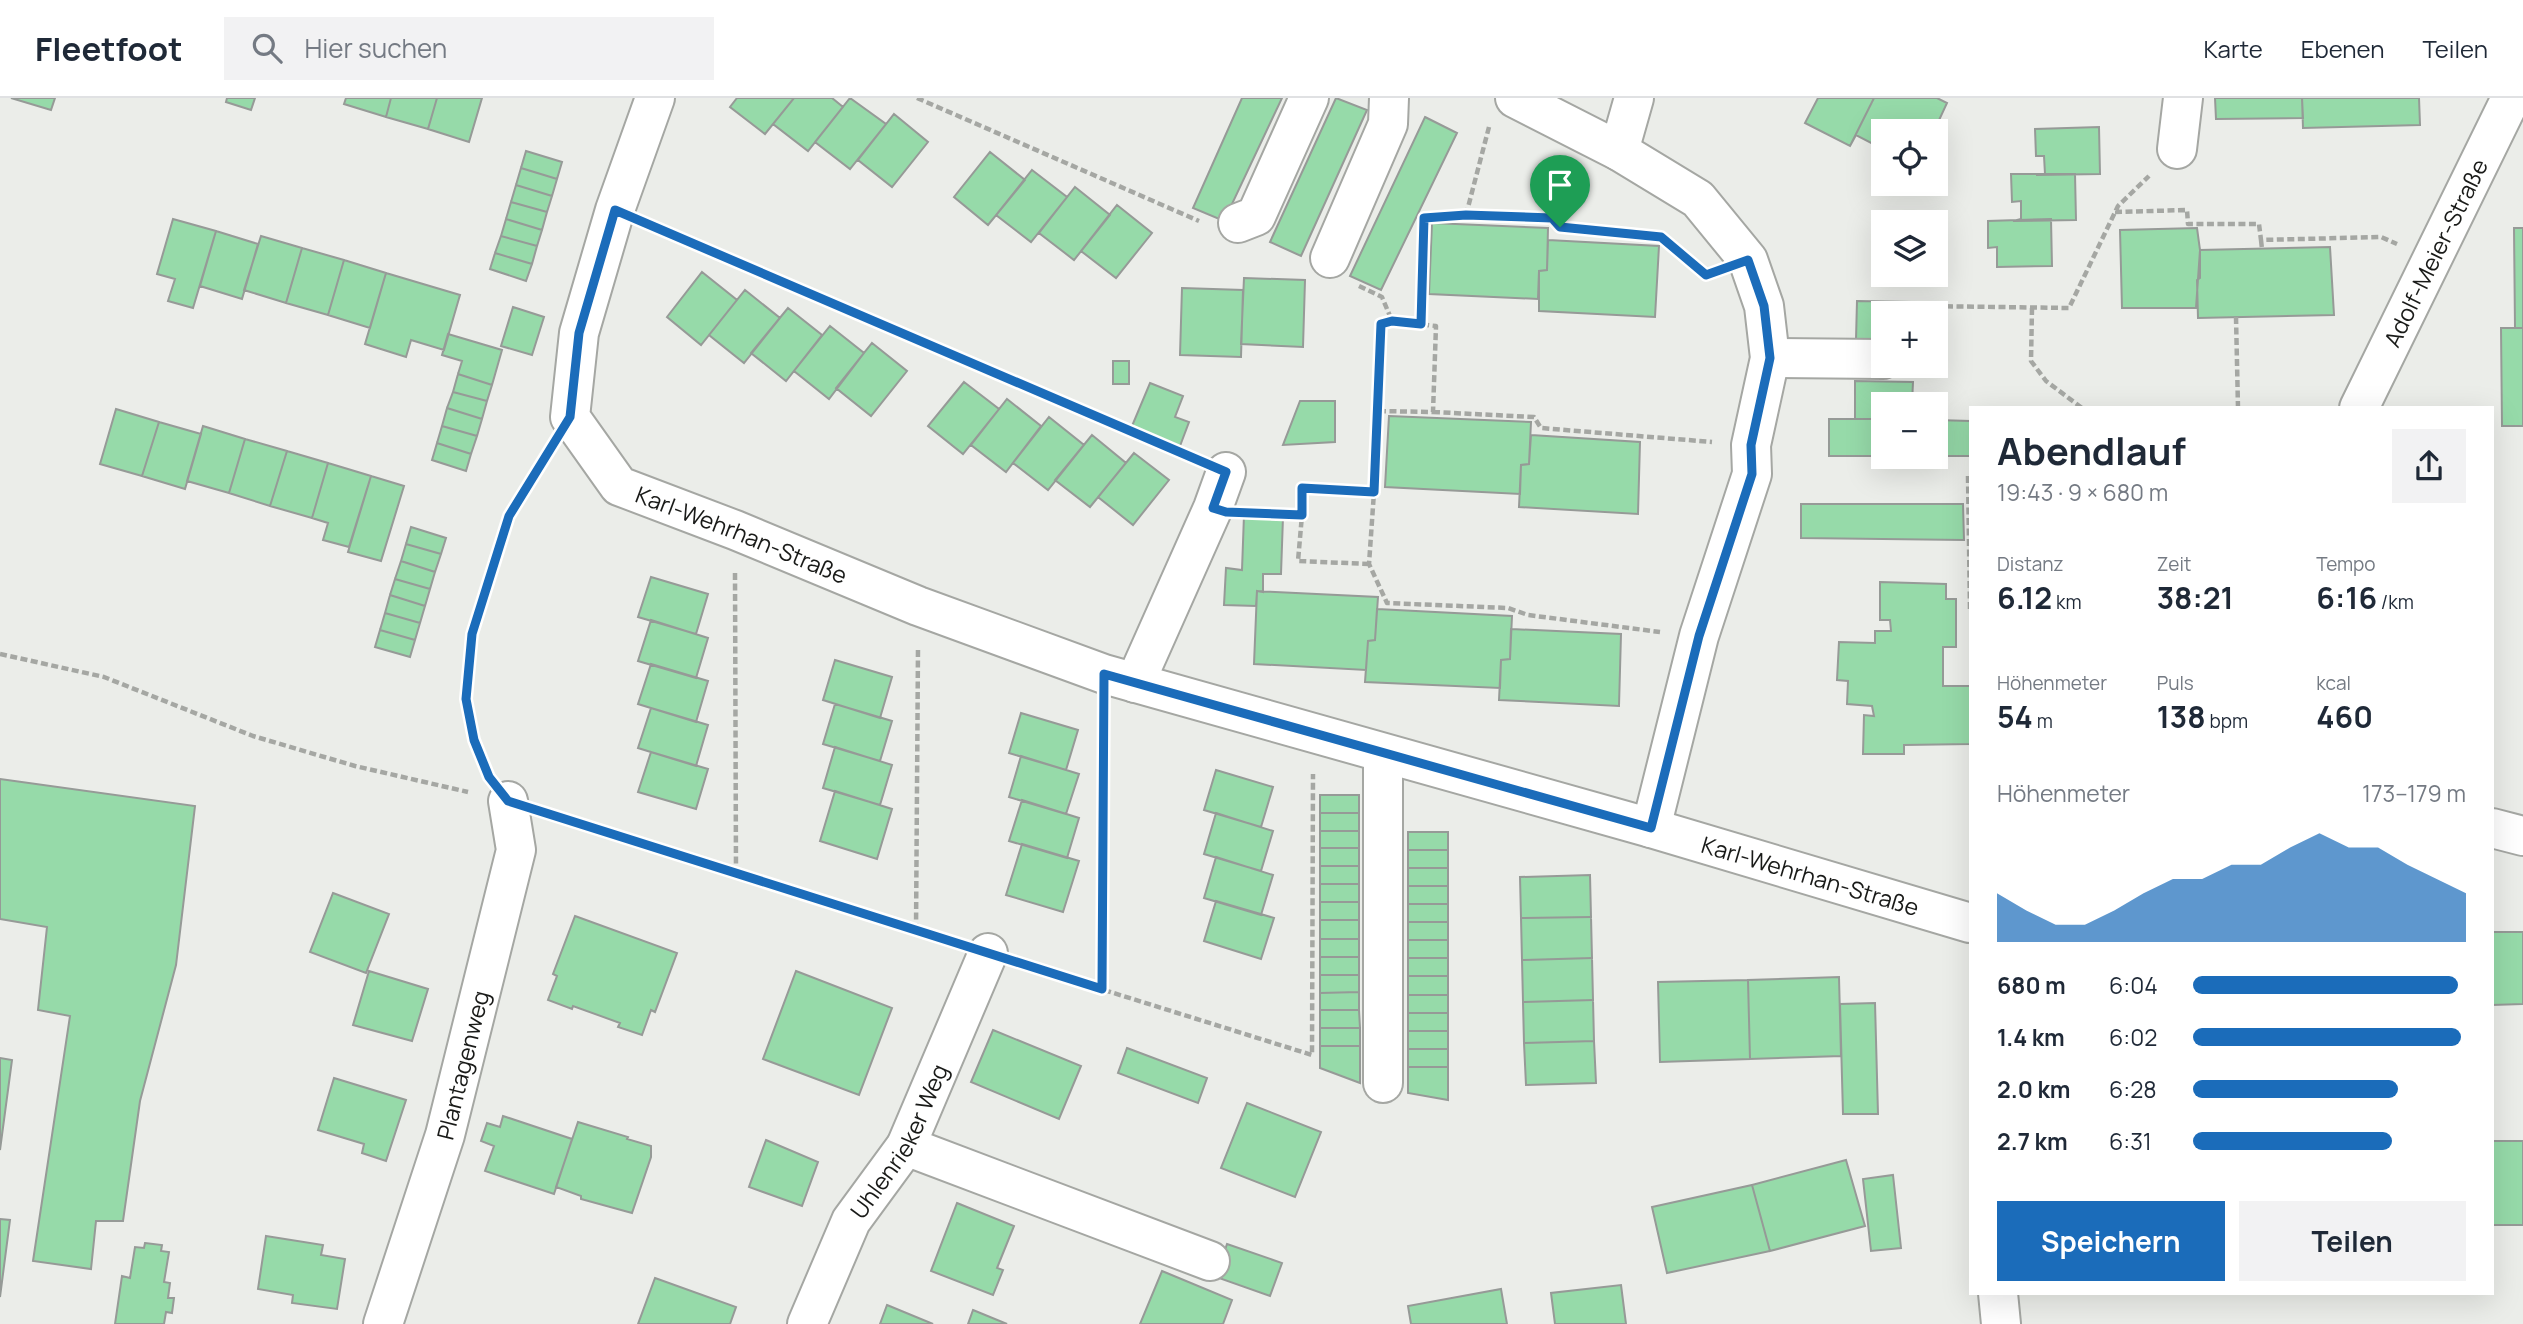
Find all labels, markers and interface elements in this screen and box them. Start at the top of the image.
search box [224,17,714,80]
text: Fleetfoot [35,26,182,71]
icon: search [248,29,286,67]
text: Hier suchen [304,30,447,66]
text: Karte [2203,32,2263,65]
text: Ebenen [2301,32,2384,65]
text: Teilen [2422,32,2488,65]
map controls [1871,119,1948,469]
button: locate [1871,119,1948,196]
street label: Adolf-Meier-Straße [2375,153,2495,352]
pin [1530,155,1590,227]
icon: arrive [1541,166,1579,204]
button: layers [1871,210,1948,287]
button: + [1871,301,1948,378]
button: − [1871,392,1948,469]
text: Abendlauf [1997,424,2186,476]
button: share [2392,429,2466,503]
text: 19:43 · 9 × 680 m [1997,476,2168,508]
street label: Karl-Wehrhan-Straße [631,478,852,591]
text: Distanz [1997,551,2064,577]
text: Zeit [2157,551,2191,577]
text: Tempo [2316,551,2376,577]
text: 6.12 [1997,577,2052,618]
text: 38:21 [2157,577,2234,618]
text: 6:16 [2316,577,2377,618]
text: km [2052,589,2082,615]
text: /km [2377,589,2414,615]
text: Höhenmeter [1997,670,2107,696]
text: Puls [2157,670,2194,696]
text: kcal [2316,670,2351,696]
text: 54 [1997,696,2033,737]
text: 138 [2157,696,2206,737]
text: 460 [2316,696,2373,737]
text: m [2033,708,2053,734]
text: bpm [2206,708,2248,734]
text: Höhenmeter [1997,777,2130,809]
text: 173–179 m [2362,777,2466,809]
street label: Karl-Wehrhan-Straße [1698,828,1923,923]
text: 680 m [1997,969,2066,1001]
text: 6:04 [2109,969,2158,1001]
street label: Plantagenweg [428,987,496,1143]
text: 1.4 km [1997,1021,2065,1053]
text: 6:02 [2109,1021,2157,1053]
street label: Uhlenrieker Weg [842,1059,955,1225]
text: 2.0 km [1997,1073,2070,1105]
text: 6:28 [2109,1073,2157,1105]
text: 2.7 km [1997,1125,2068,1157]
text: 6:31 [2109,1125,2152,1157]
button: Speichern [1997,1201,2225,1281]
button: Teilen [2239,1201,2466,1281]

